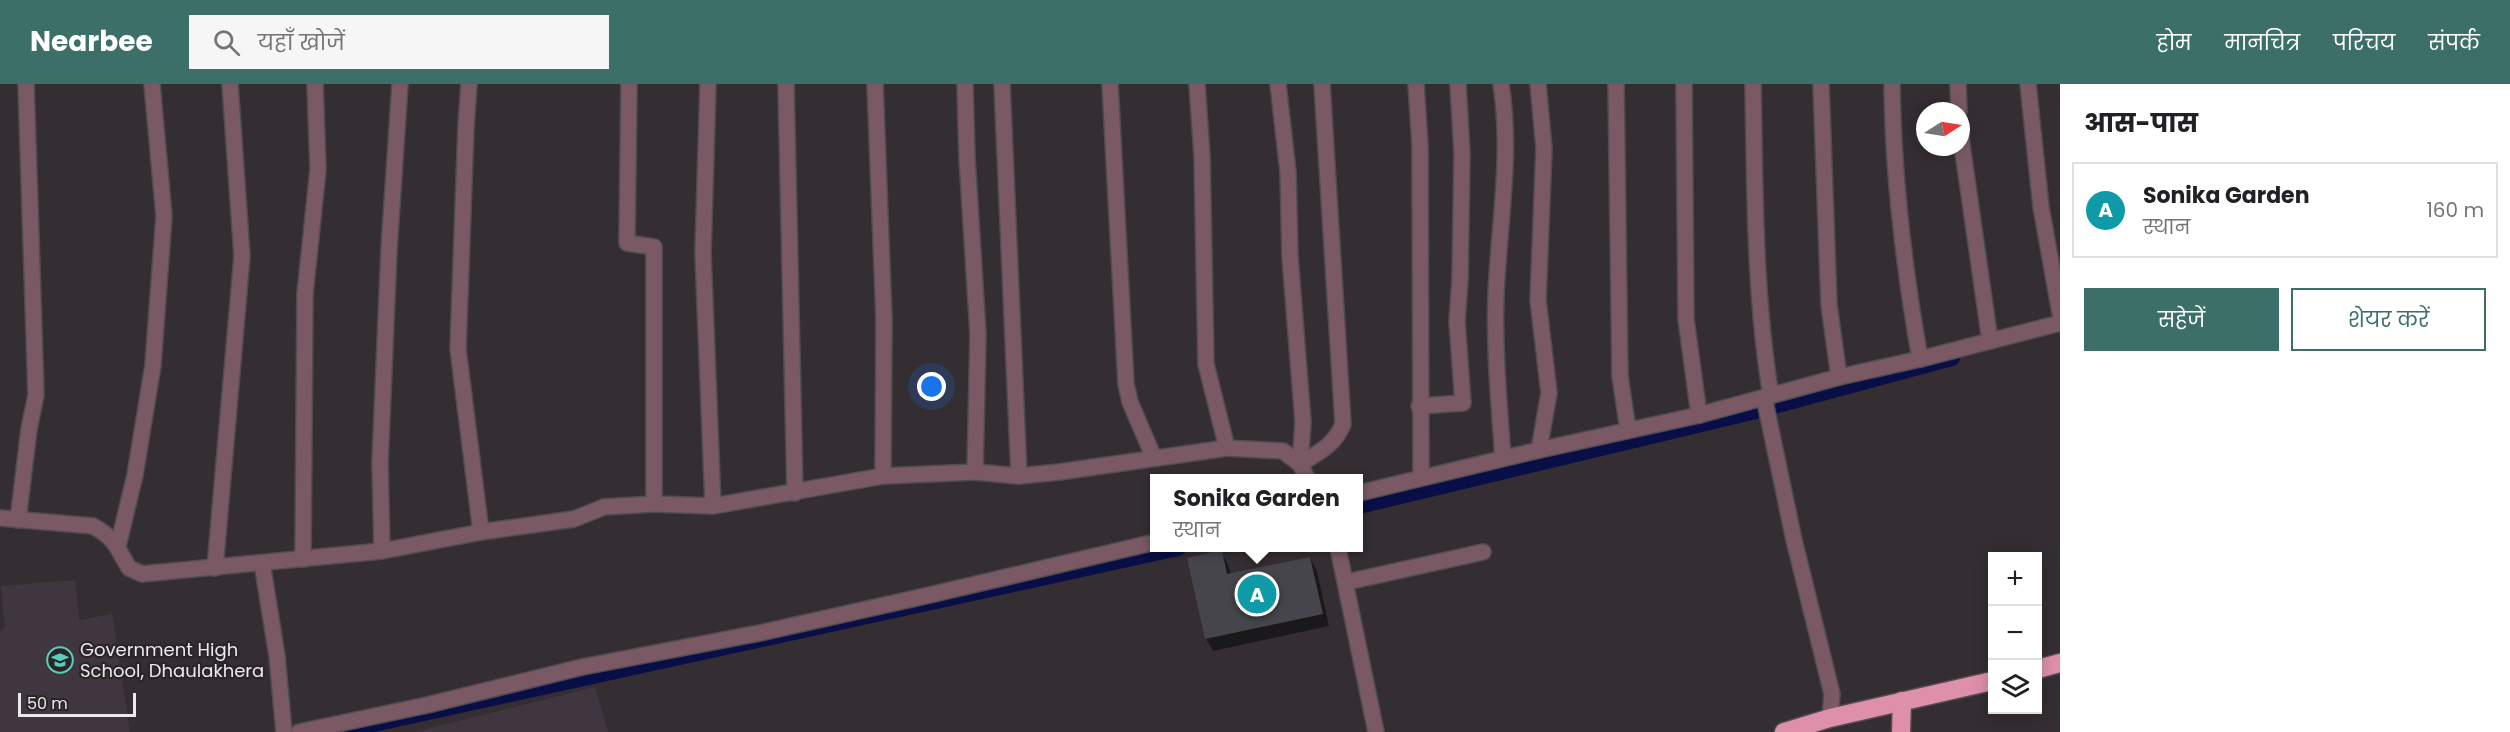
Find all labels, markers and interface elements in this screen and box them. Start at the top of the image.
search box [189,15,609,69]
text: Nearbee [30,22,153,61]
icon: search [210,26,243,59]
text: यहाँ खोजें [258,27,345,58]
text: होम [2157,28,2192,57]
text: मानचित्र [2225,28,2300,57]
text: परिचय [2333,28,2395,57]
text: संपर्क [2428,28,2480,57]
north arrow [1916,102,1970,156]
text: आस-पास [2084,105,2198,141]
text: Sonika Garden [2143,180,2310,211]
text: A [2098,196,2113,224]
text: 160 m [2426,196,2484,224]
text: स्थान [2143,213,2190,241]
button: सहेजें [2084,288,2279,351]
button: शेयर करें [2291,288,2486,351]
your location [917,372,946,401]
popup [1150,474,1363,552]
text: Sonika Garden [1173,483,1340,514]
text: स्थान [1173,516,1221,544]
map controls [1988,552,2042,714]
button: + [1988,552,2042,606]
pin: A [1238,572,1276,616]
button: − [1988,606,2042,660]
place label: Government High School, Dhaulakhera [80,637,264,683]
school or university icon: Government High School, Dhaulakhera [45,645,75,675]
button: layers [1988,660,2042,714]
scale bar [18,690,136,718]
text: 50 m [27,692,68,715]

